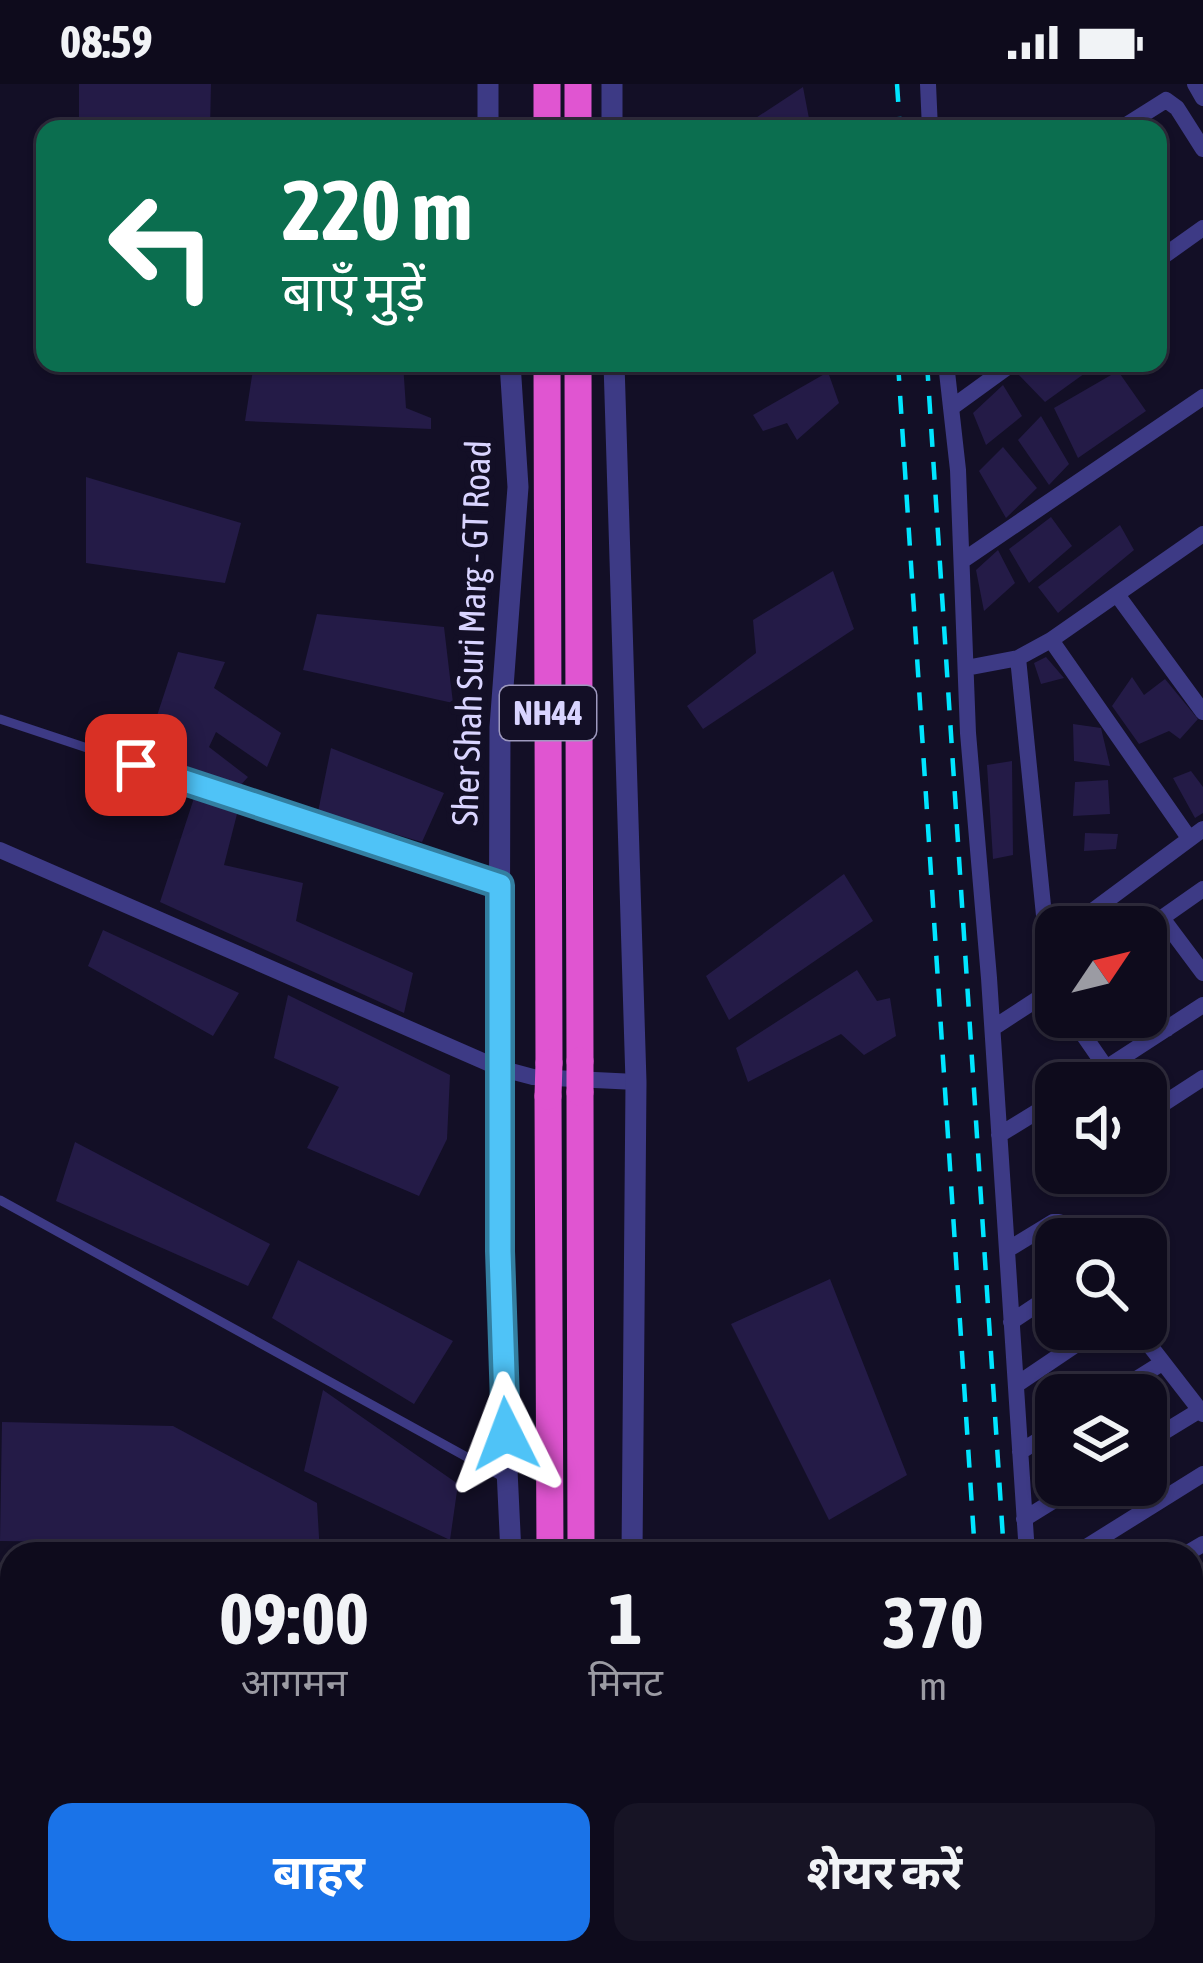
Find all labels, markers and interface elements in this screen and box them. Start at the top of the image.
text: 08:59 [60,16,153,68]
text: 220 m [282,162,472,258]
icon: left [84,168,240,324]
text: बाएँ मुड़ें [282,261,425,322]
street label: Sher Shah Suri Marg - GT Road [443,439,499,827]
road number: NH44 [500,686,596,740]
pin [85,714,187,816]
icon: arrive [103,732,169,798]
north arrow [1035,906,1167,1038]
map controls [1035,906,1167,1506]
button: sound [1035,1062,1167,1194]
button: search [1035,1218,1167,1350]
position arrow [443,1371,569,1497]
button: layers [1035,1374,1167,1506]
text: 09:00 [219,1577,369,1659]
text: 1 [609,1577,642,1659]
text: 370 [882,1581,984,1663]
text: आगमन [241,1660,347,1704]
text: मिनट [588,1660,663,1704]
text: m [919,1664,947,1708]
button: बाहर [48,1803,590,1941]
button: शेयर करें [614,1803,1155,1941]

